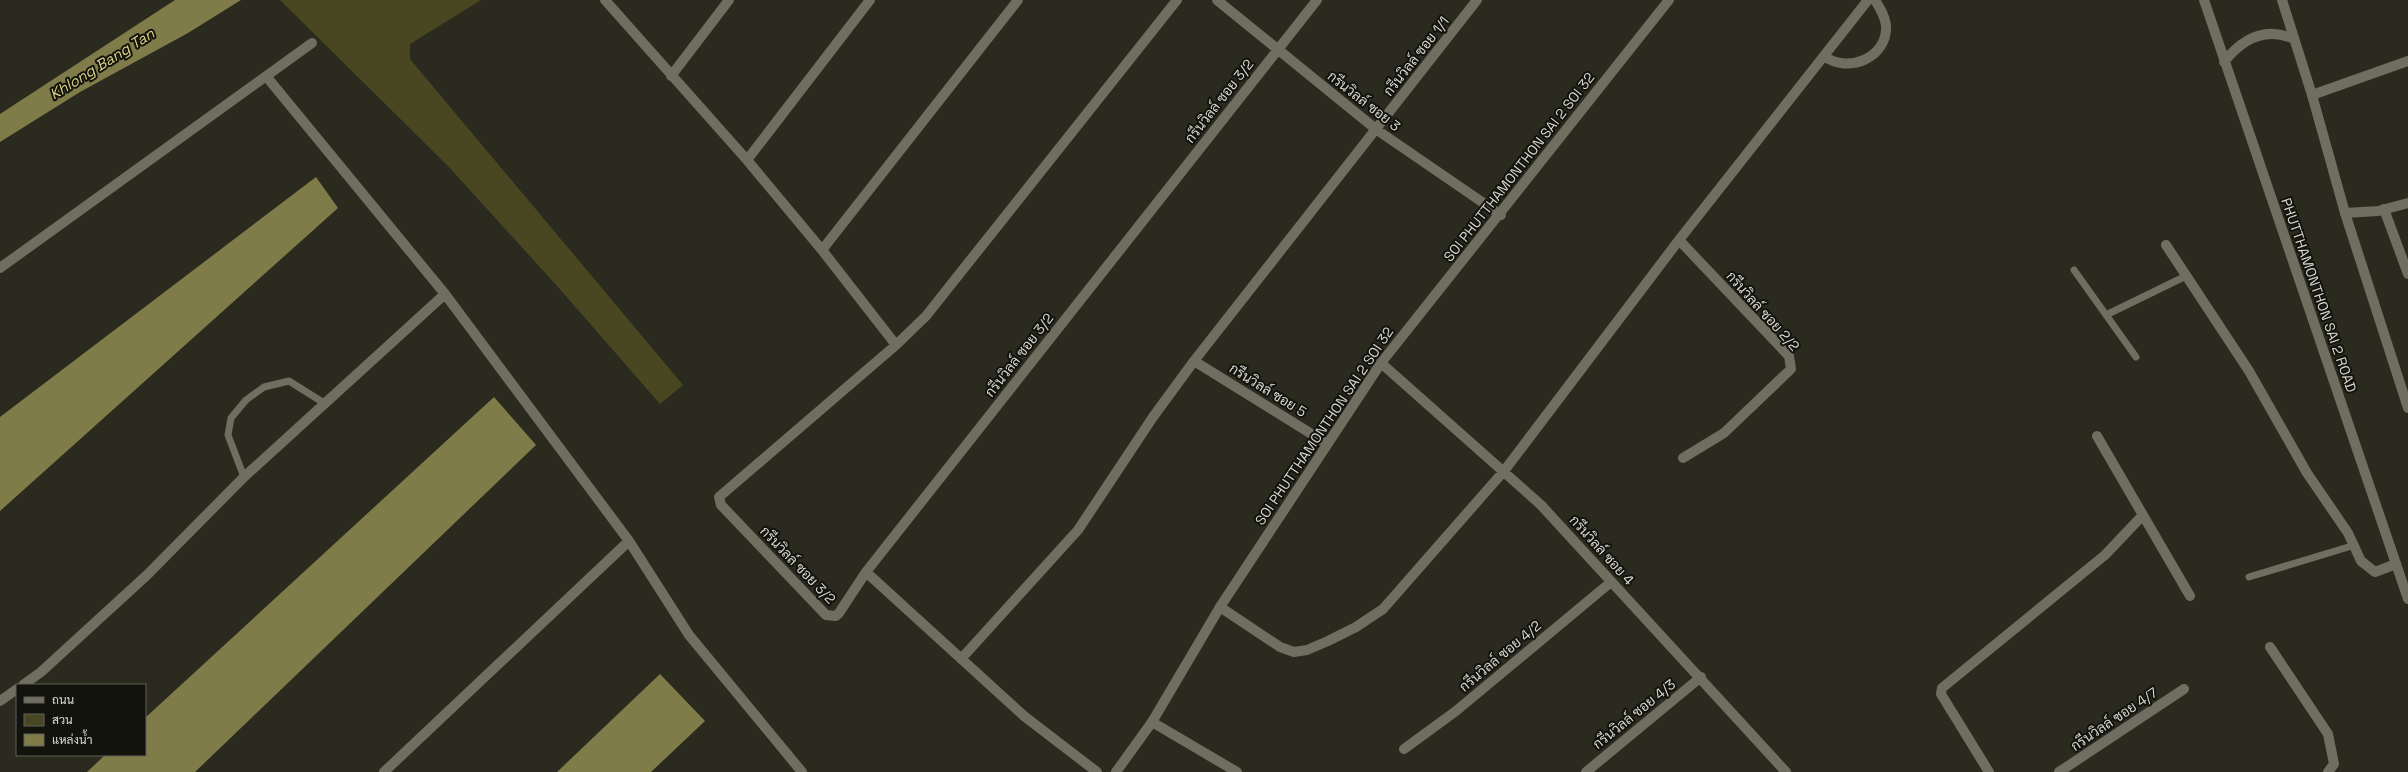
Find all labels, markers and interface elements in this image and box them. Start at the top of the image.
street label: กรีนวิลล์ ซอย 1/1 [1379,13,1453,99]
water label: Khlong Bang Tan [46,23,158,103]
street label: กรีนวิลล์ ซอย 3/2 [1181,56,1257,146]
street label: กรีนวิลล์ ซอย 3 [1324,67,1404,135]
street label: SOI PHUTTHAMONTHON SAI 2 SOI 32 [1440,69,1598,265]
street label: PHUTTHAMONTHON SAI 2 ROAD [2277,195,2361,395]
street label: กรีนวิลล์ ซอย 2/2 [1722,267,1804,355]
street label: กรีนวิลล์ ซอย 3/2 [981,310,1057,400]
street label: SOI PHUTTHAMONTHON SAI 2 SOI 32 [1251,324,1397,528]
street label: กรีนวิลล์ ซอย 5 [1226,359,1310,421]
street label: กรีนวิลล์ ซอย 4 [1566,511,1638,589]
street label: กรีนวิลล์ ซอย 3/2 [756,522,840,608]
street label: กรีนวิลล์ ซอย 4/2 [1455,616,1545,696]
street label: กรีนวิลล์ ซอย 4/3 [1589,675,1679,753]
street label: กรีนวิลล์ ซอย 4/7 [2067,683,2161,755]
legend [16,684,146,756]
text: ถนน [52,692,75,708]
text: สวน [52,712,73,728]
text: แหล่งน้ำ [52,729,92,748]

